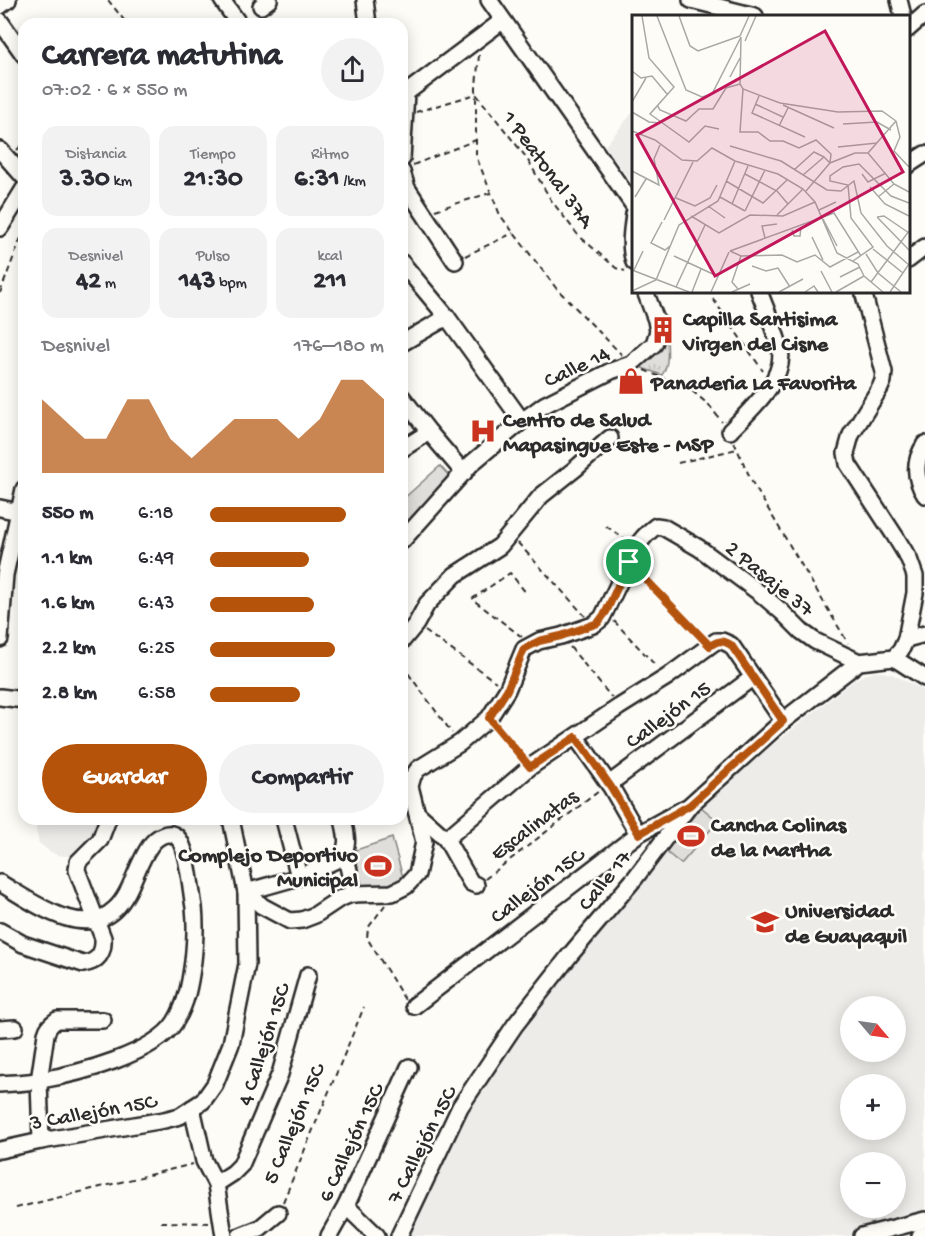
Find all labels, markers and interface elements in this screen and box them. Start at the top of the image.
inset map [632,15,910,292]
text: Carrera matutina [42,38,282,76]
button: share [321,38,384,101]
text: 07:02 · 6 × 550 m [42,80,188,103]
street label: 1 Peatonal 37A [495,106,599,235]
text: Distancia [66,146,126,165]
text: Tiempo [190,146,236,165]
text: Ritmo [311,146,349,165]
text: 3.30 [60,165,110,196]
text: 21:30 [183,165,243,196]
text: 6:31 [294,165,340,196]
text: km [110,173,132,192]
text: /km [340,173,366,192]
text: Desnivel [69,248,123,267]
text: Pulso [196,248,230,267]
text: kcal [318,248,342,267]
text: 42 [76,267,101,298]
text: 143 [179,267,215,298]
text: 211 [313,267,347,298]
text: m [101,275,116,294]
text: bpm [215,275,247,294]
place label: Capilla Santisima Virgen del Cisne [682,308,839,359]
building icon: Capilla Santisima Virgen del Cisne [648,315,678,345]
text: Desnivel [42,336,110,359]
text: 176–180 m [294,336,384,359]
street label: Calle 14 [541,342,615,395]
shop icon: Panaderia La Favorita [616,366,646,396]
place label: Panaderia La Favorita [650,372,858,398]
place label: Centro de Salud Mapasingue Este - MSP [502,409,714,460]
hospital icon: Centro de Salud Mapasingue Este - MSP [468,416,498,446]
text: 550 m [42,503,93,526]
text: 6:18 [138,503,173,526]
pin [603,536,654,587]
street label: 2 Pasaje 37 [719,536,818,624]
icon: arrive [612,545,645,578]
text: 1.1 km [42,548,92,571]
text: 6:49 [138,548,174,571]
text: 1.6 km [42,593,94,616]
text: 6:43 [138,593,174,616]
text: 2.2 km [42,638,96,661]
text: 6:25 [138,638,175,661]
street label: Callejón 15 [622,677,717,756]
text: 2.8 km [42,683,97,706]
text: 6:58 [138,683,176,706]
button: Guardar [42,744,207,813]
button: Compartir [219,744,384,813]
street label: Escalinatas [486,784,585,868]
place label: Cancha Colinas de la Martha [710,814,848,865]
sports icon: Cancha Colinas de la Martha [676,821,706,851]
street label: Callejón 15C [486,842,592,931]
place label: Complejo Deportivo Municipal [177,844,359,895]
street label: Calle 17 [574,845,639,917]
sports icon: Complejo Deportivo Municipal [363,851,393,881]
place label: Universidad de Guayaquil [785,900,907,951]
school or university icon: Universidad de Guayaquil [750,907,780,937]
street label: 4 Callejón 15C [234,979,298,1109]
north arrow [840,996,906,1062]
map controls [840,996,906,1218]
street label: 5 Callejón 15C [259,1059,333,1188]
button: + [840,1074,906,1140]
street label: 6 Callejón 15C [314,1079,392,1207]
street label: 7 Callejón 15C [383,1081,465,1210]
street label: 3 Callejón 15C [28,1090,161,1138]
button: − [840,1152,906,1218]

